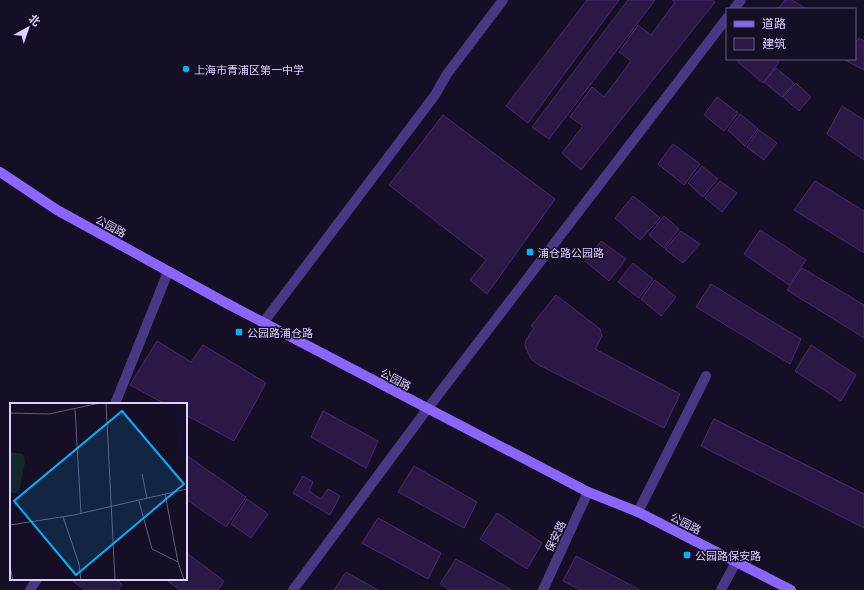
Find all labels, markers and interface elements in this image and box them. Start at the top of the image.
north arrow [8,8,48,48]
legend [726,8,856,60]
text: 北 [26,11,43,28]
text: 道路 [762,16,786,31]
text: 建筑 [762,36,786,51]
place label: 上海市青浦区第一中学 [194,63,304,76]
marker: 上海市青浦区第一中学 [181,64,191,74]
street label: 公园路 [93,212,129,240]
place label: 浦仓路公园路 [538,246,604,259]
marker: 浦仓路公园路 [525,247,535,257]
place label: 公园路浦仓路 [247,326,313,339]
marker: 公园路浦仓路 [234,327,244,337]
street label: 公园路 [378,366,414,392]
inset map [10,403,187,580]
street label: 公园路 [668,510,704,536]
street label: 保安路 [542,518,568,554]
place label: 公园路保安路 [695,549,761,562]
marker: 公园路保安路 [682,550,692,560]

